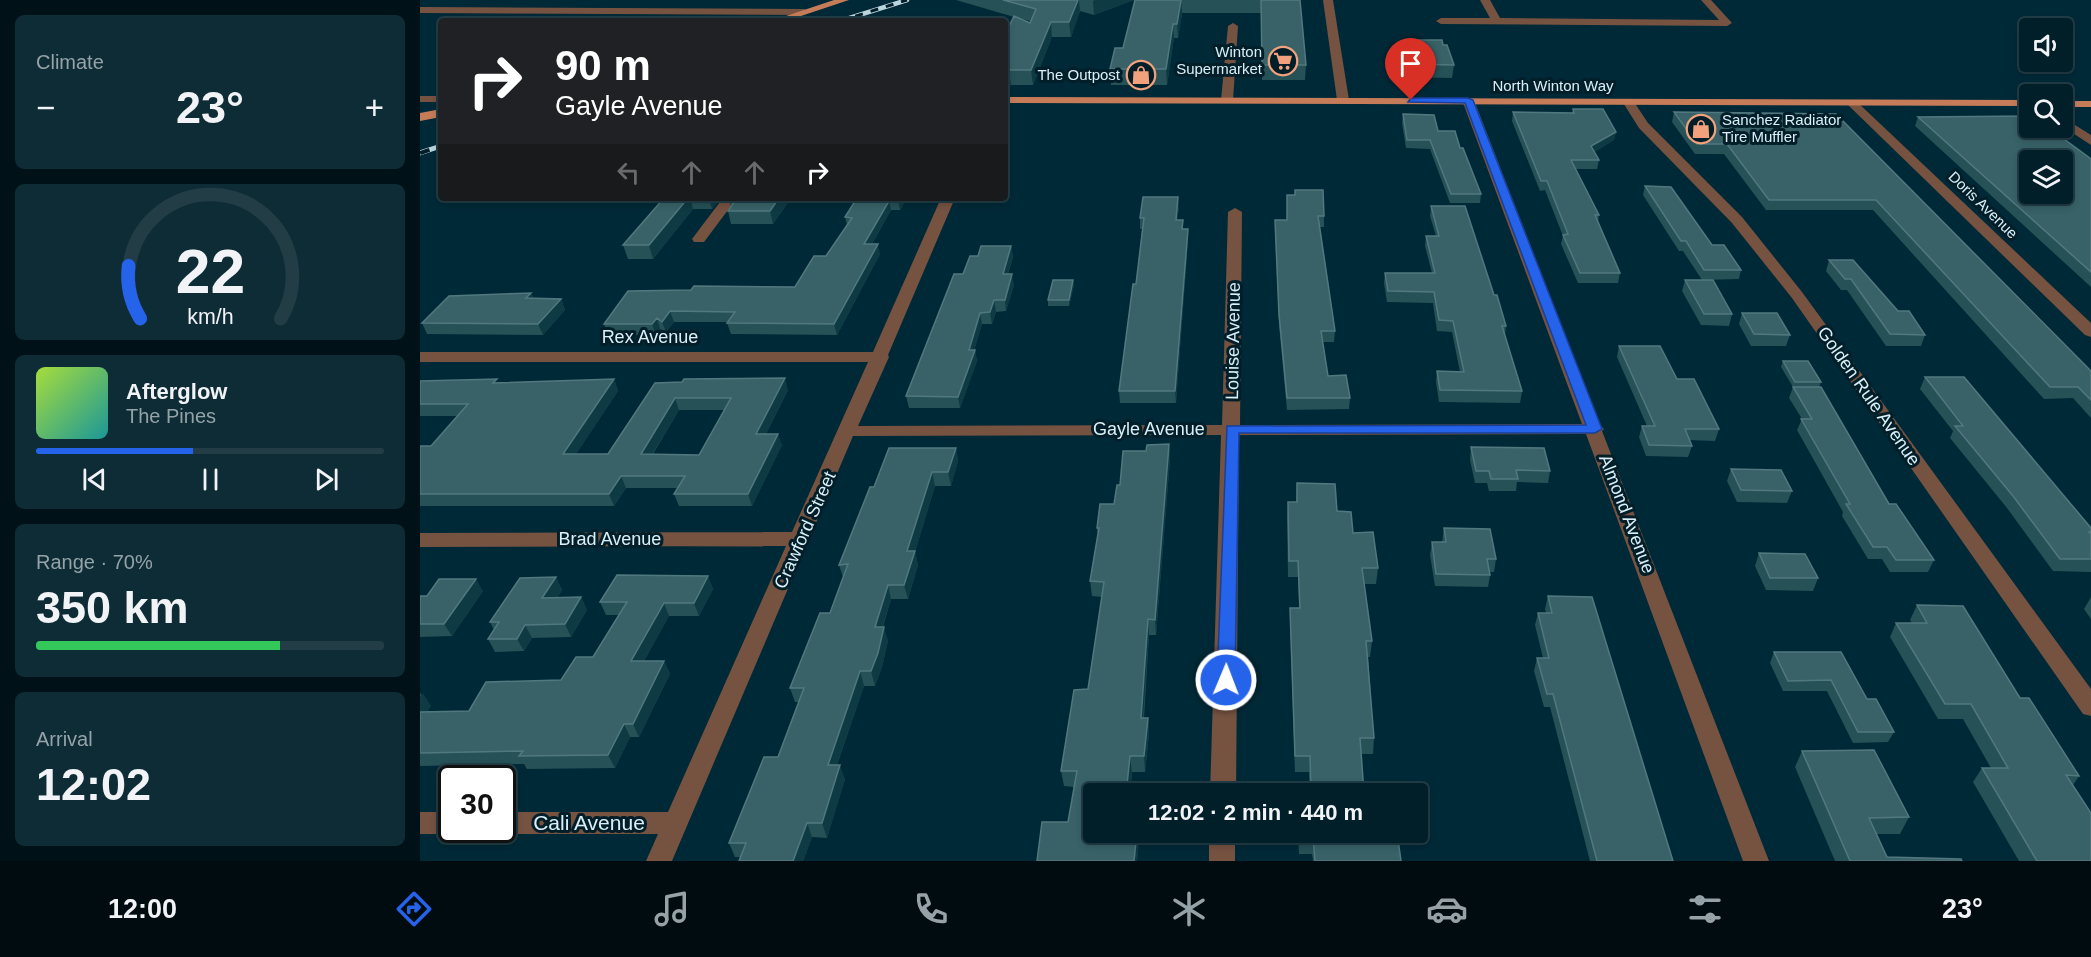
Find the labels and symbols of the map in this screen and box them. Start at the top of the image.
pin [1385,38,1436,100]
place label: Winton Supermarket [1176,43,1263,77]
supermarket icon: Winton Supermarket [1267,45,1299,77]
shop icon: The Outpost [1125,59,1157,91]
place label: The Outpost [1037,66,1121,83]
street label: North Winton Way [1492,77,1614,94]
place label: Sanchez Radiator Tire Muffler [1722,111,1841,145]
shop icon: Sanchez Radiator Tire Muffler [1685,113,1717,145]
street label: Doris Avenue [1945,168,2021,242]
street label: Louise Avenue [1222,282,1244,400]
street label: Golden Rule Avenue [1814,323,1924,469]
street label: Rex Avenue [602,327,698,347]
street label: Gayle Avenue [1093,419,1205,439]
street label: Almond Avenue [1595,452,1659,576]
street label: Crawford Street [770,468,840,592]
street label: Brad Avenue [559,529,661,549]
position arrow [1194,648,1258,712]
speed limit sign: 30 [438,765,516,843]
street label: Cali Avenue [533,811,645,834]

